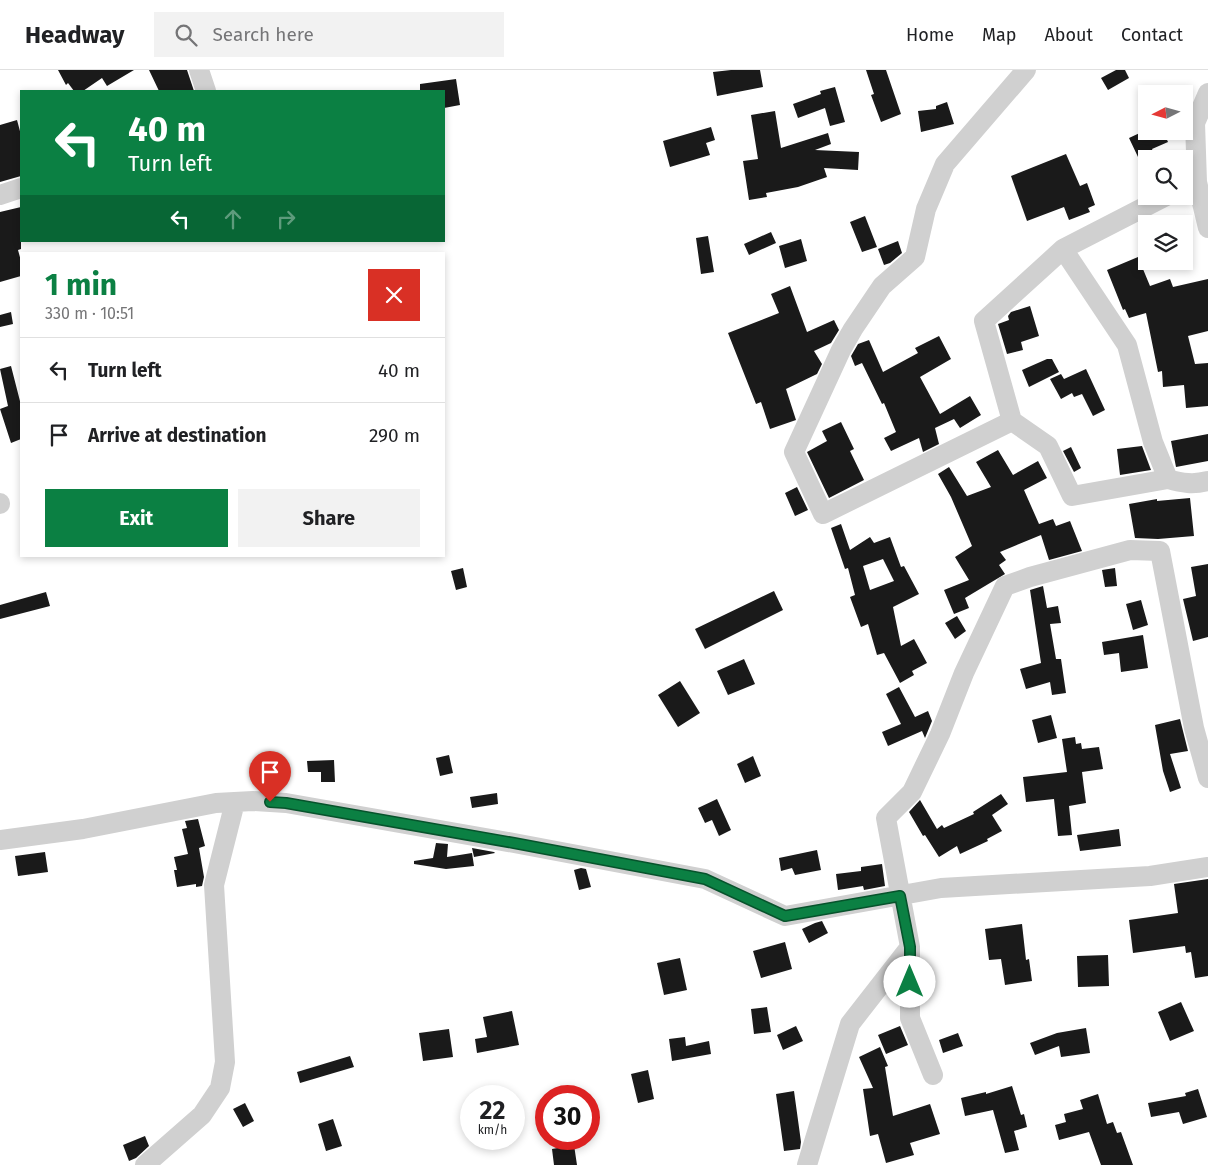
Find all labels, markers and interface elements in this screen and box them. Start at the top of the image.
search box [154,12,504,57]
text: Headway [25,21,124,49]
icon: search [172,21,200,49]
text: Search here [212,23,314,46]
text: Home [906,24,954,46]
text: Map [982,24,1016,46]
text: About [1044,24,1093,46]
text: Contact [1121,24,1183,46]
north arrow [1138,85,1192,140]
map controls [1138,85,1193,270]
text: 40 m [128,108,206,150]
icon: left [45,110,110,175]
text: Turn left [128,150,212,177]
button: search [1138,150,1193,205]
icon: left [166,205,194,233]
icon: ahead [219,205,247,233]
icon: right [272,205,300,233]
button: layers [1138,215,1193,270]
text: 1 min [45,267,117,303]
button: close [368,269,420,321]
text: 330 m · 10:51 [45,304,134,323]
icon: left [45,356,73,384]
text: Turn left [88,359,162,382]
text: 40 m [378,359,420,382]
icon: arrive [45,421,73,449]
text: Arrive at destination [88,424,267,447]
text: 290 m [369,424,420,447]
button: Exit [45,489,228,547]
button: Share [238,489,420,547]
pin [249,751,291,802]
icon: arrive [256,758,284,786]
position arrow [883,955,935,1007]
speed limit sign: 30 [535,1085,600,1150]
text: 22 [480,1096,505,1126]
text: km/h [478,1123,507,1137]

